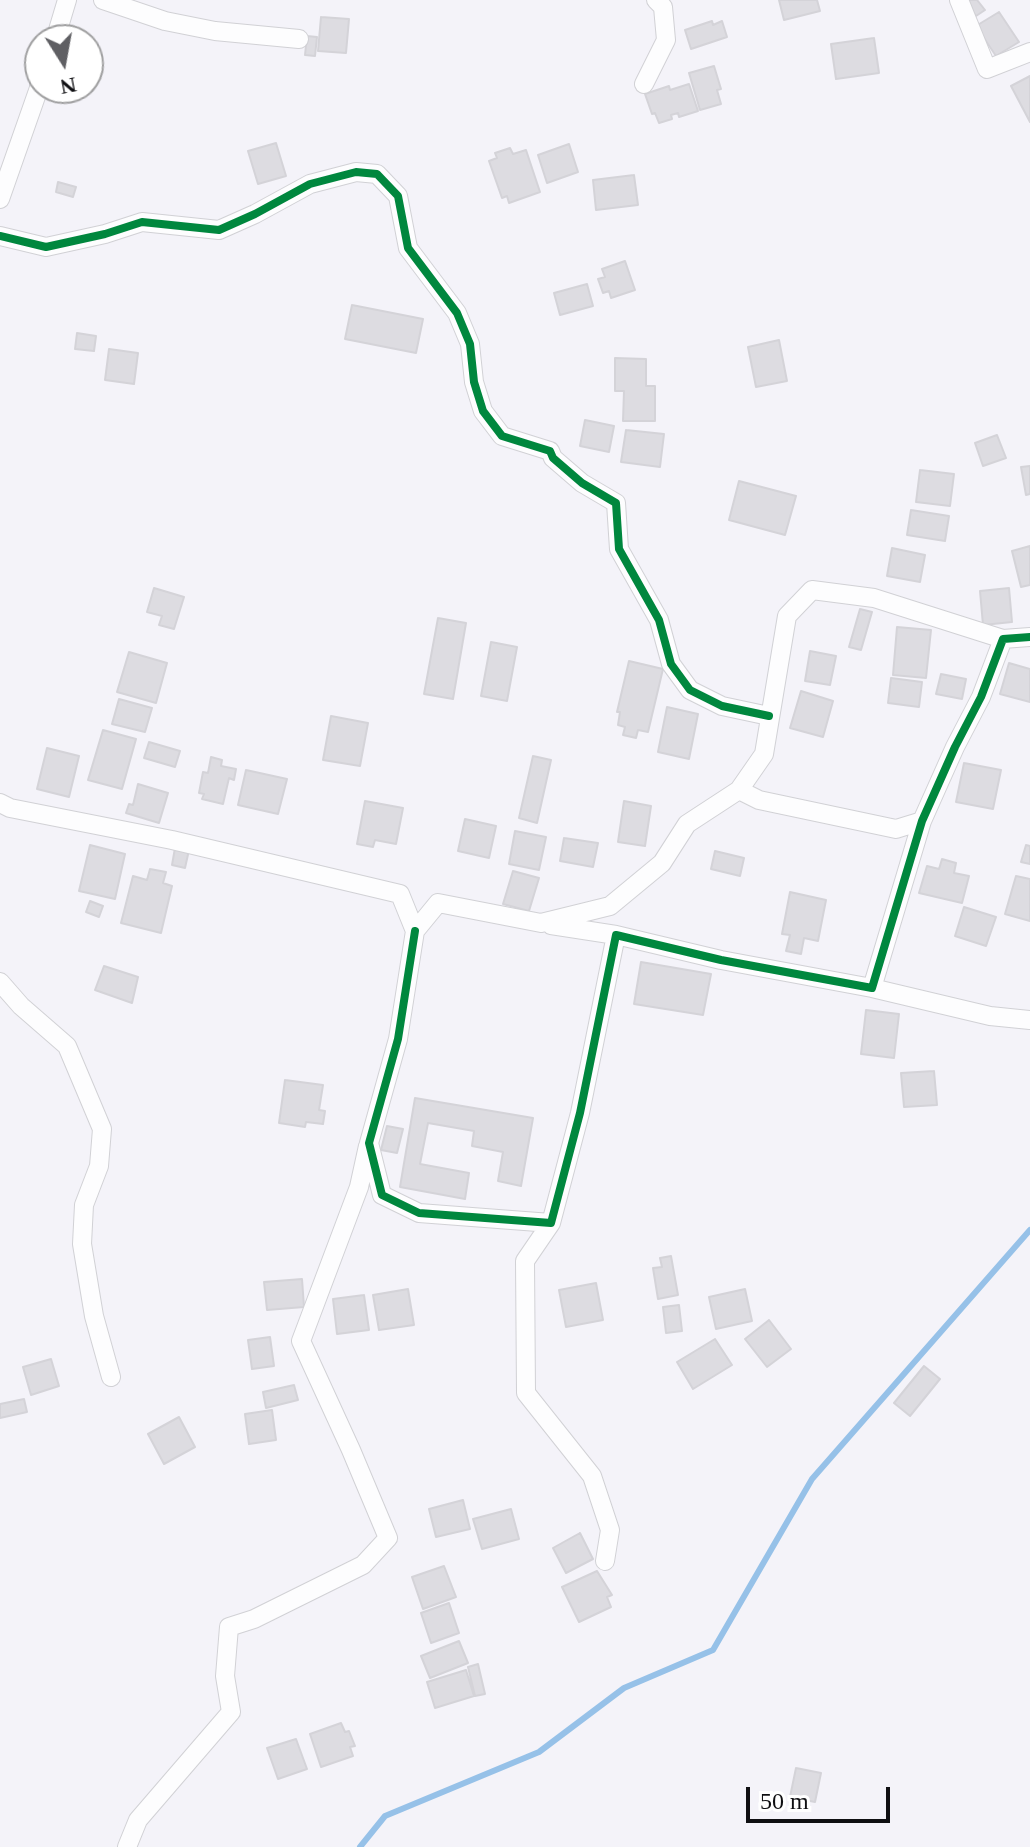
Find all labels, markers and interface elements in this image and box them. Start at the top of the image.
north arrow [24,24,104,104]
text: N [58,72,78,100]
scale bar [750,1771,894,1821]
text: 50 m [760,1788,809,1814]

